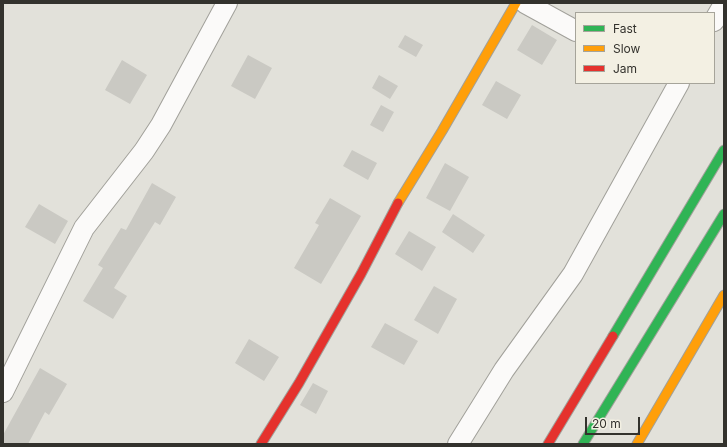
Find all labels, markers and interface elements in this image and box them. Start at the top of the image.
legend [575,12,715,84]
text: Fast [613,21,637,36]
text: Slow [613,41,640,56]
text: Jam [613,61,637,76]
scale bar [587,409,642,435]
text: 20 m [592,416,621,431]

